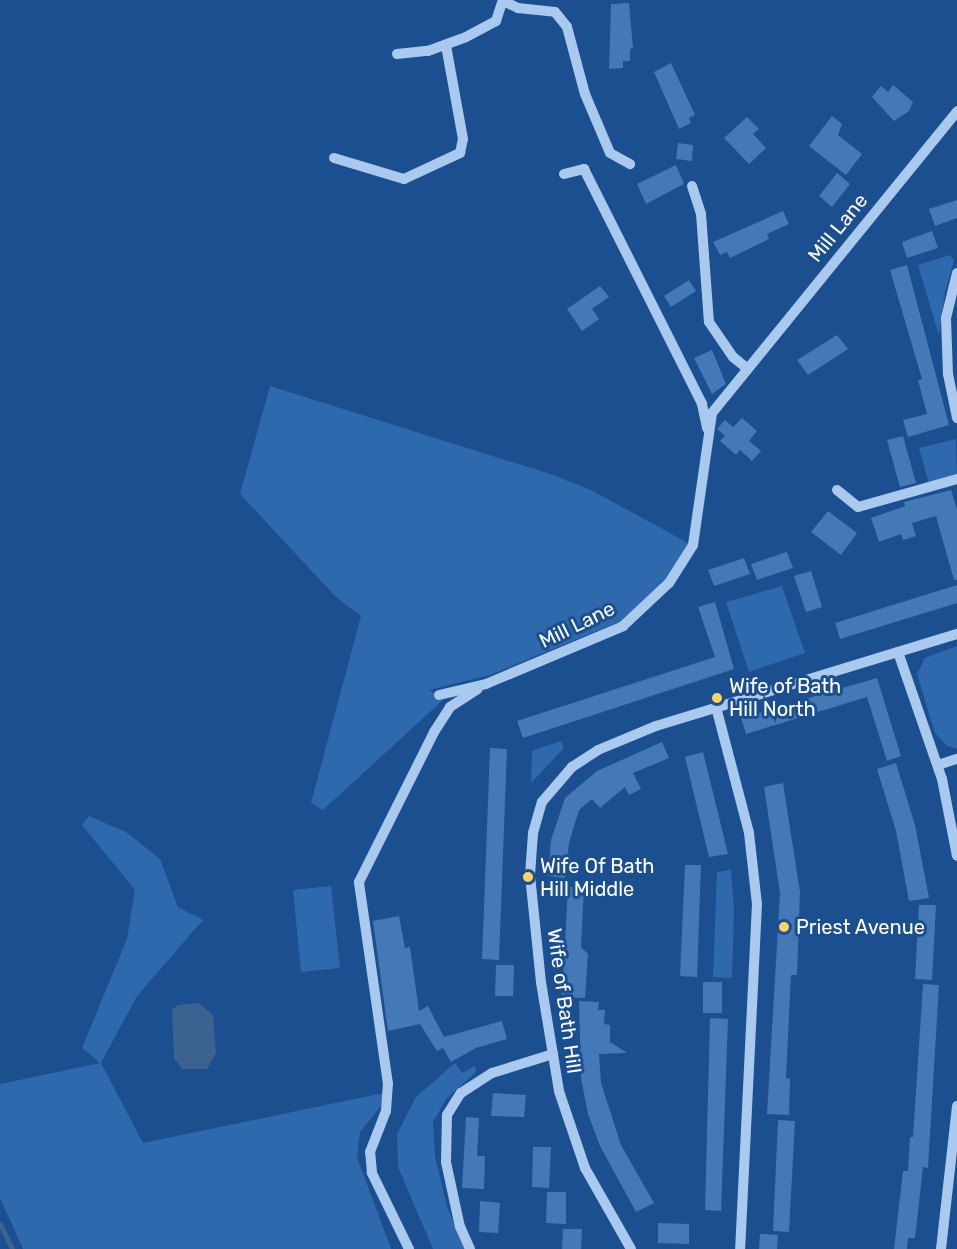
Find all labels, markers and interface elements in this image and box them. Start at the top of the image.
street label: Mill Lane [803,189,873,267]
street label: Mill Lane [535,596,619,654]
place label: Wife of Bath Hill North [729,674,842,721]
marker: Wife of Bath Hill North [710,691,724,705]
place label: Wife Of Bath Hill Middle [540,854,655,901]
marker: Wife Of Bath Hill Middle [521,870,535,884]
place label: Priest Avenue [796,915,925,939]
marker: Priest Avenue [777,920,791,934]
street label: Wife of Bath Hill [542,927,586,1075]

